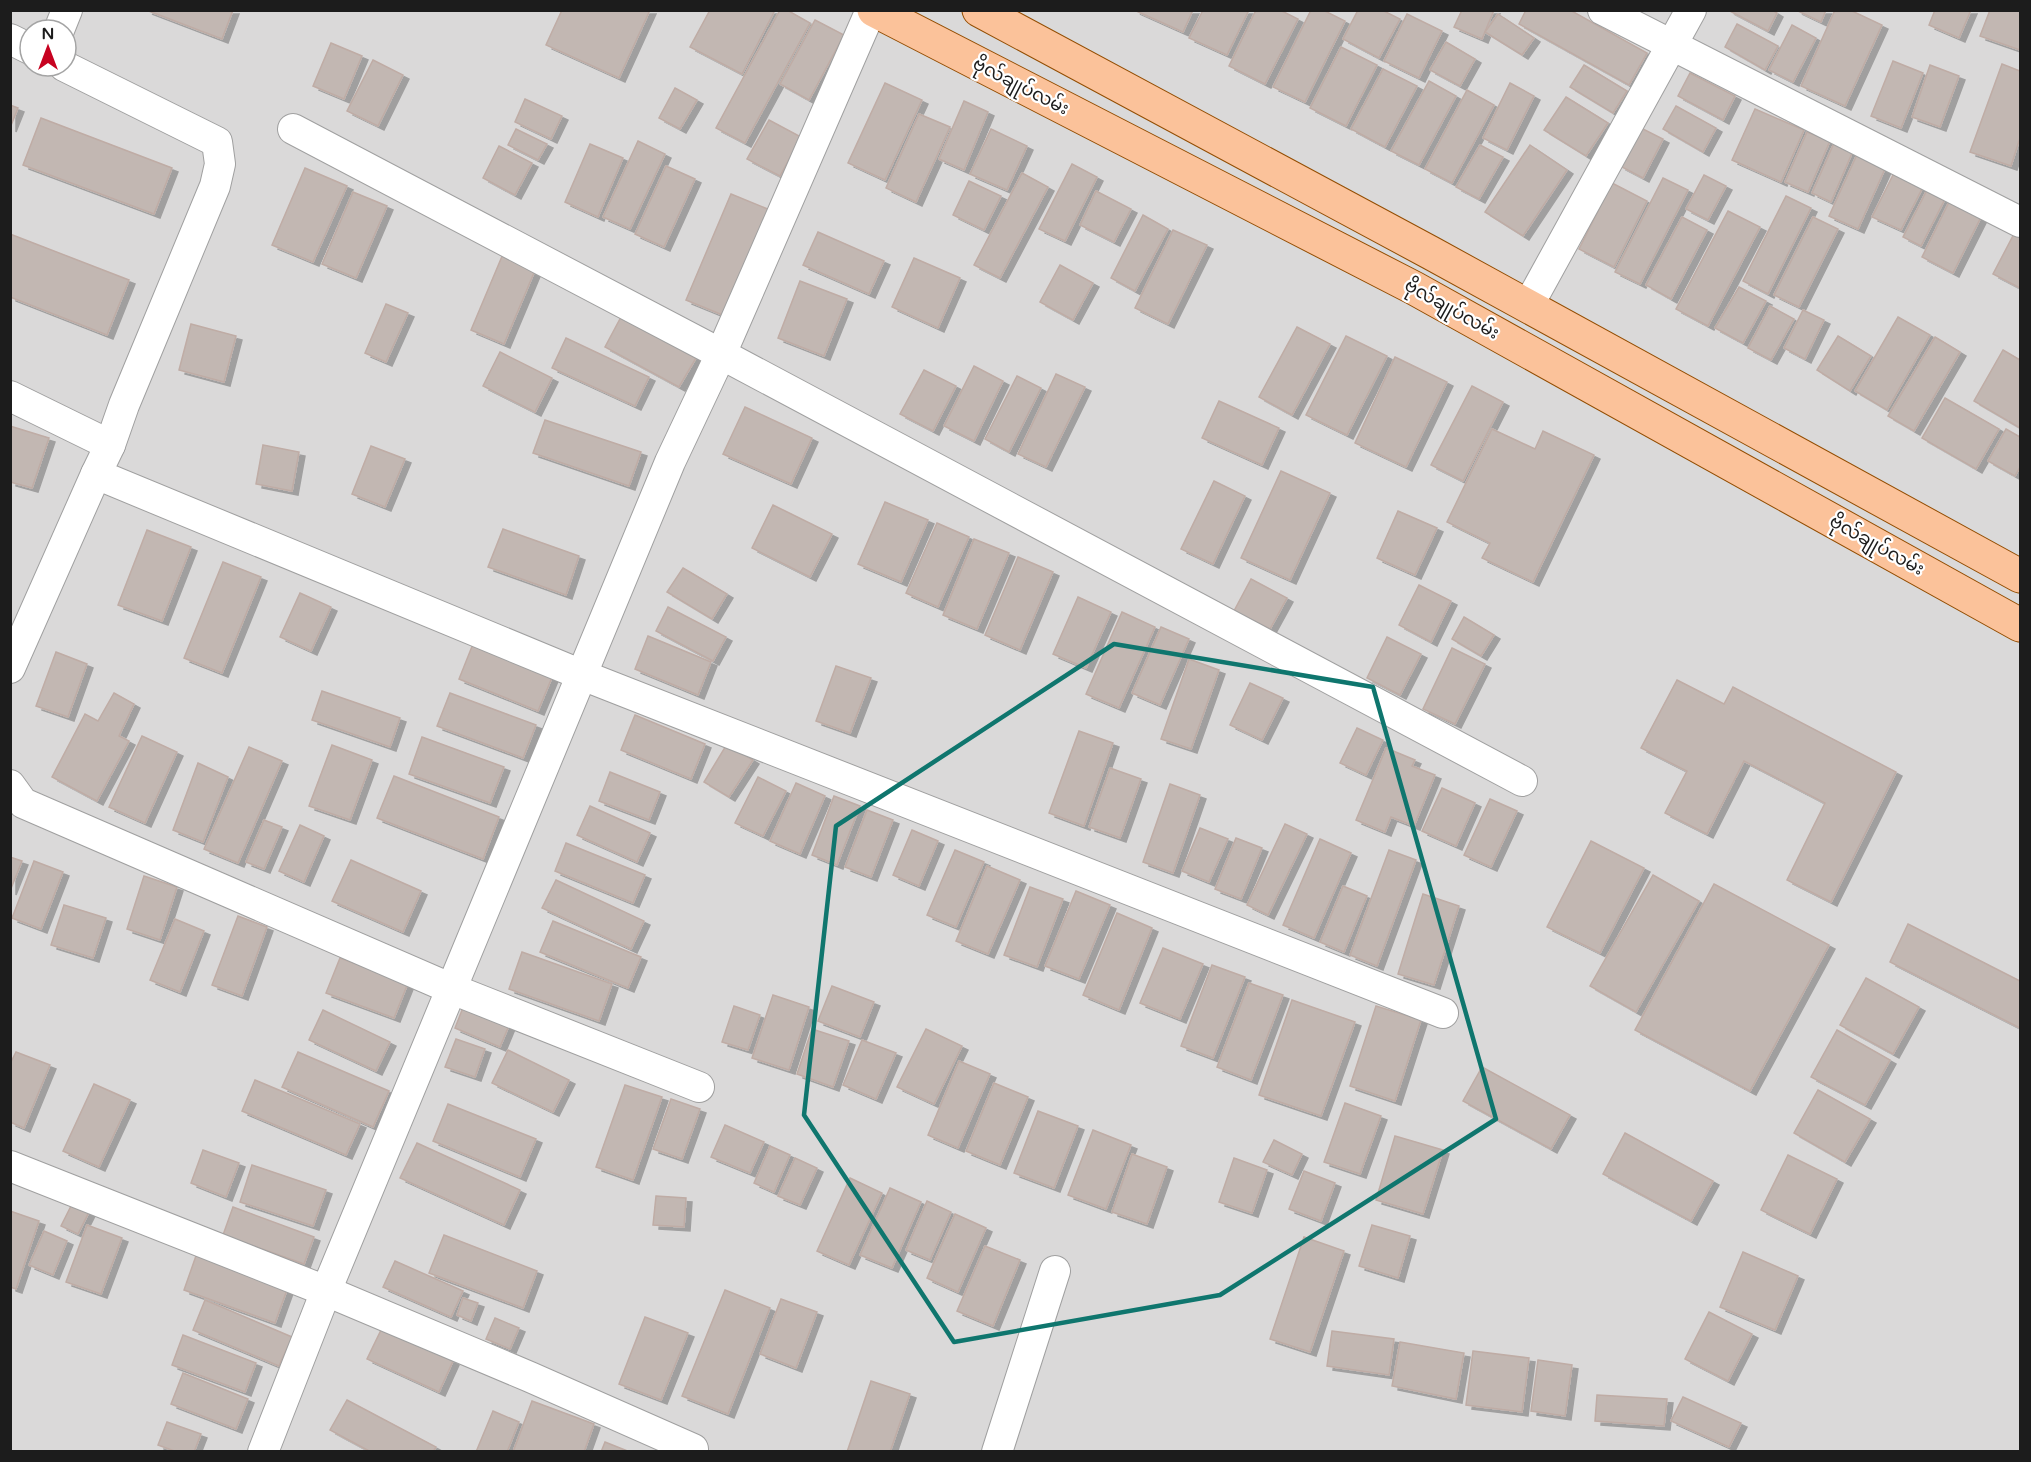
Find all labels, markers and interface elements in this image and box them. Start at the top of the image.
north arrow [18,18,78,78]
text: N [42,24,54,44]
street label: ဗိုလ်ချုပ်လမ်း [968,50,1074,123]
street label: ဗိုလ်ချုပ်လမ်း [1399,271,1505,348]
street label: ဗိုလ်ချုပ်လမ်း [1824,507,1930,584]

